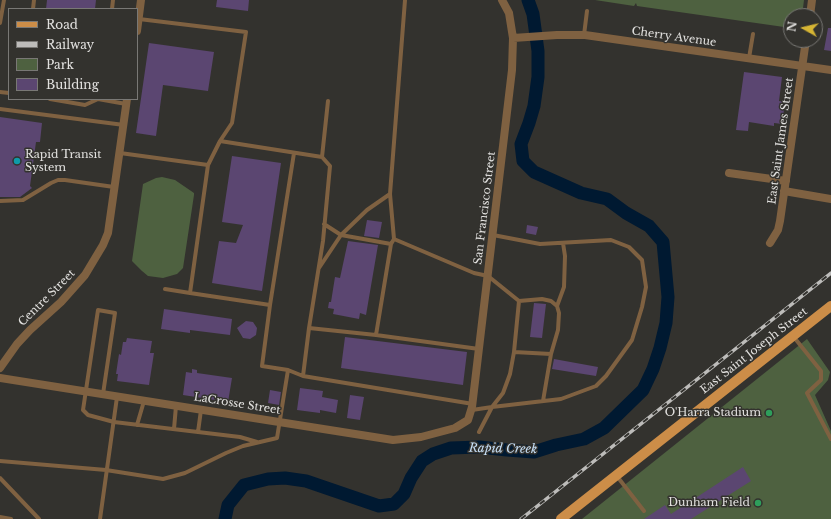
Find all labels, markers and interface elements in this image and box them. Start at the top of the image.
legend [8,8,138,100]
north arrow [783,8,823,48]
text: Road [46,17,78,32]
text: N [784,20,800,33]
street label: Cherry Avenue [631,25,717,49]
text: Railway [46,37,94,52]
text: Park [46,57,74,72]
text: Building [46,77,99,92]
street label: East Saint James Street [766,77,796,205]
place label: Rapid Transit System [25,148,101,174]
street label: San Francisco Street [471,151,499,265]
marker: Rapid Transit System [12,156,22,166]
street label: Centre Street [16,267,78,329]
street label: East Saint Joseph Street [698,305,810,397]
street label: LaCrosse Street [193,391,281,417]
place label: O'Harra Stadium [665,406,761,420]
marker: O'Harra Stadium [764,408,774,418]
water label: Rapid Creek [469,441,537,457]
place label: Dunham Field [668,496,750,510]
marker: Dunham Field [753,498,763,508]

